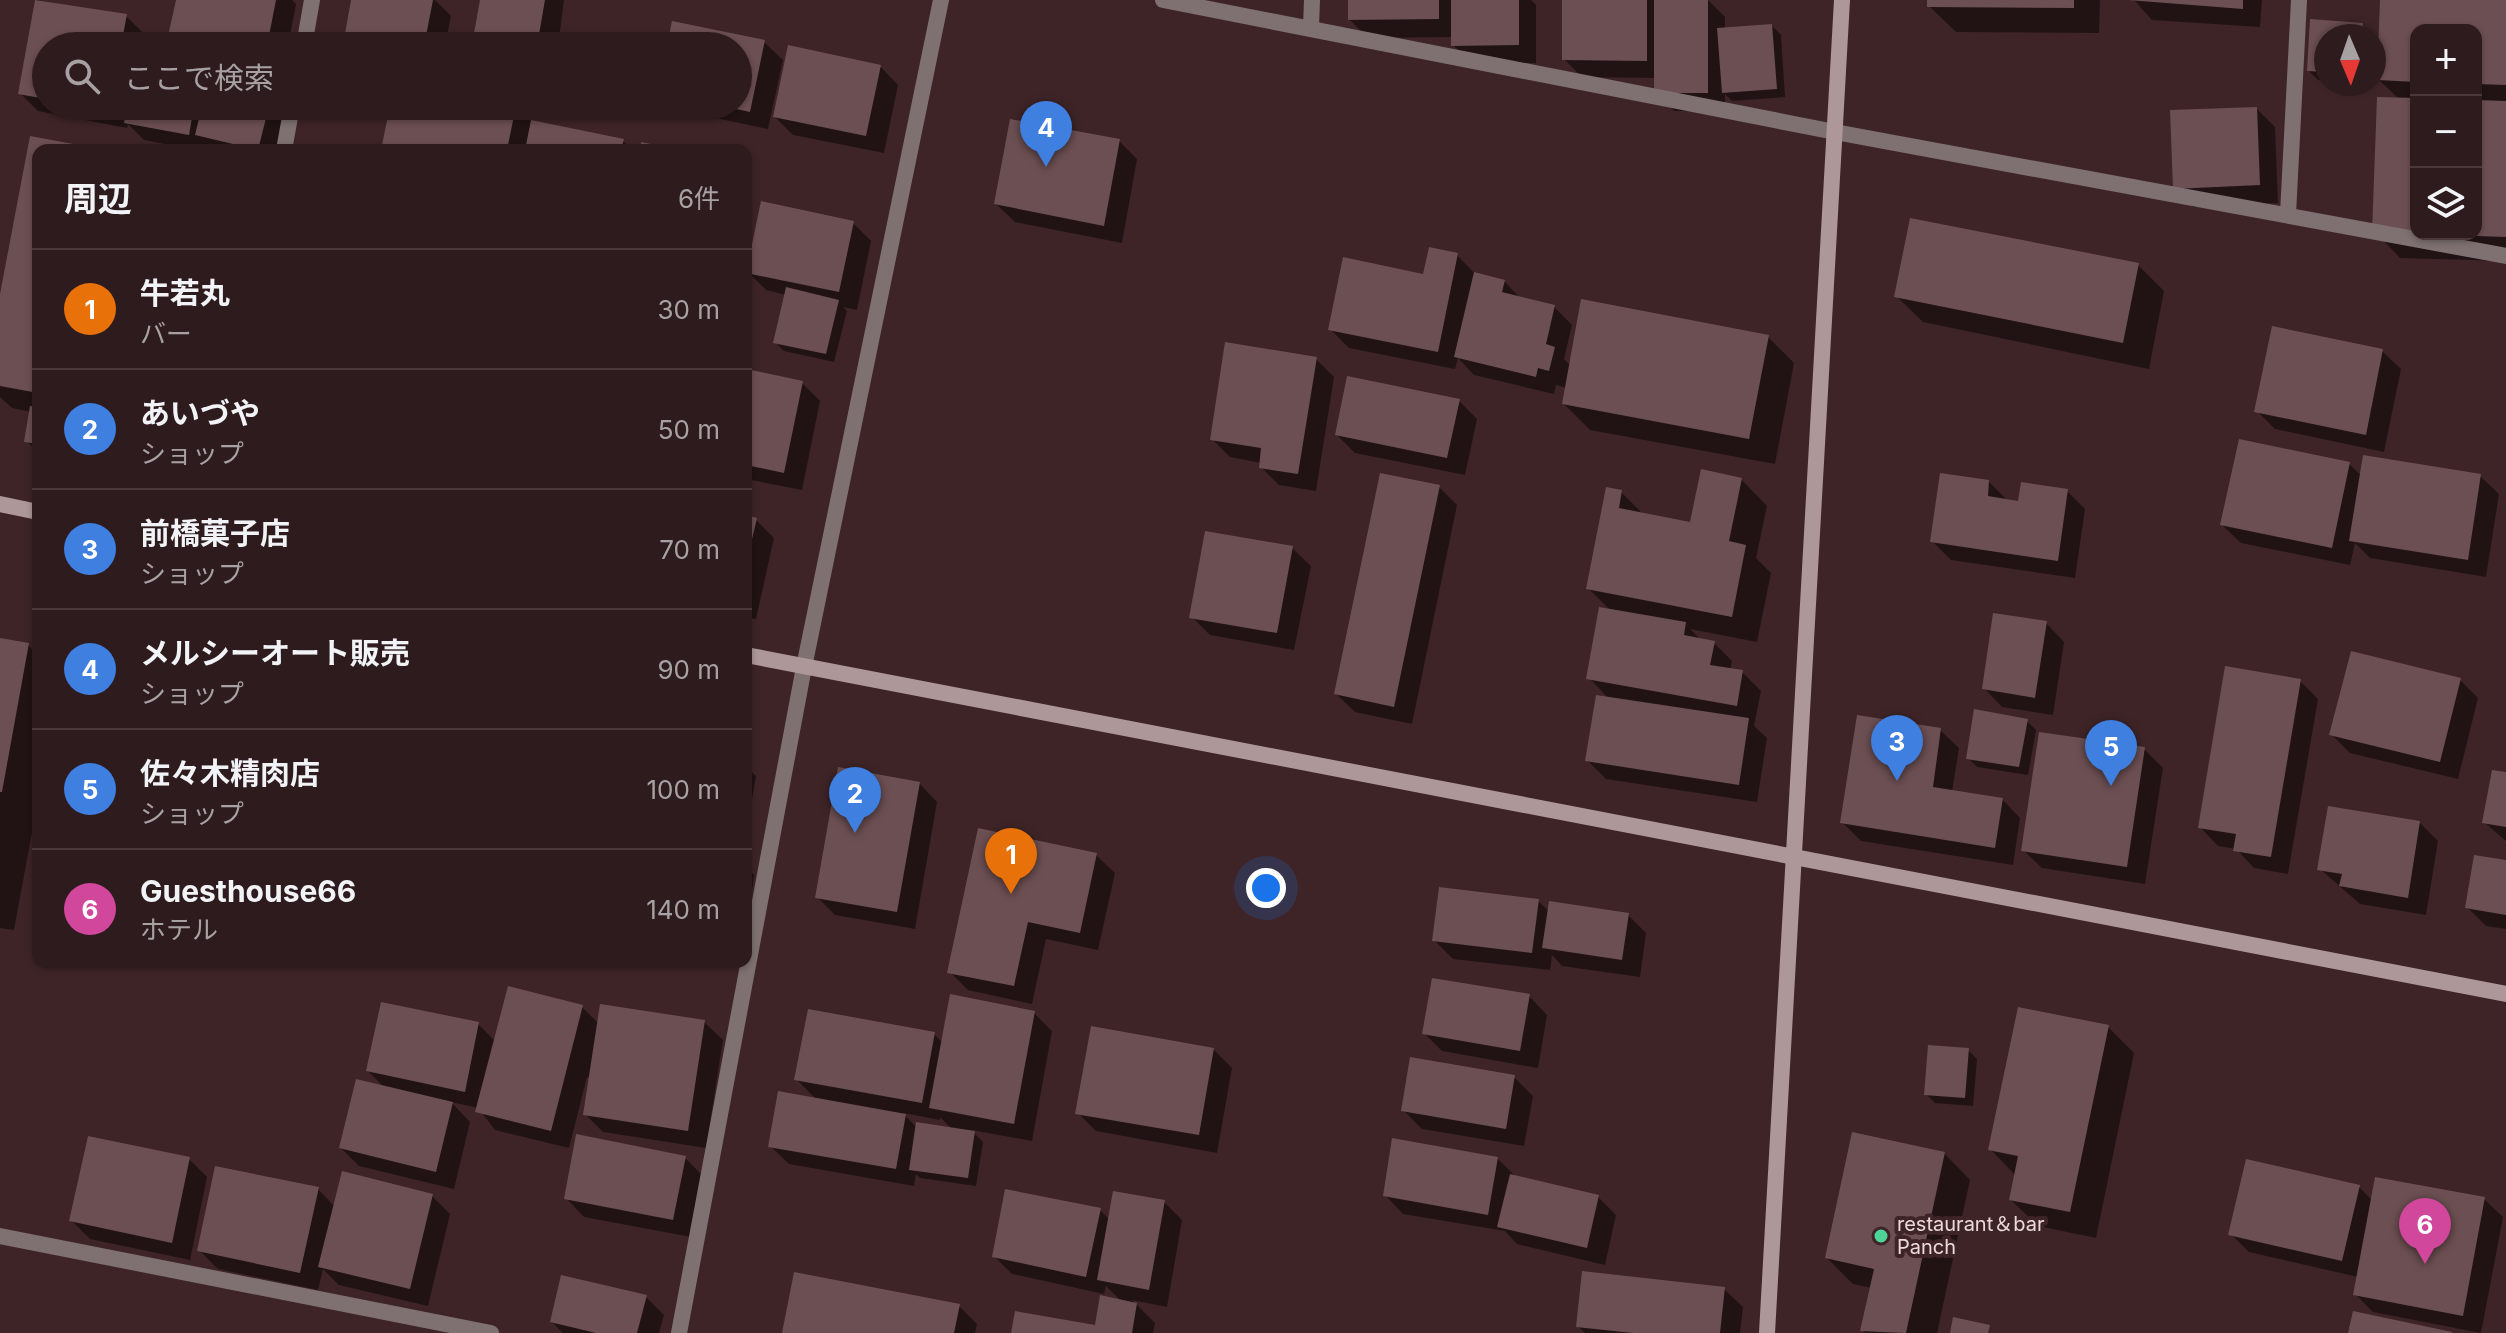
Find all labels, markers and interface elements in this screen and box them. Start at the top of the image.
north arrow [2314,24,2386,96]
map controls [2410,24,2482,240]
button: + [2410,24,2482,96]
search box [32,32,752,120]
icon: search [60,54,104,98]
text: ここで検索 [124,60,274,96]
button: − [2410,96,2482,168]
pin: 4 [1020,101,1072,167]
button: layers [2410,168,2482,240]
text: 周辺 [64,178,132,219]
text: 6件 [678,183,720,214]
text: 牛若丸 [140,275,230,311]
text: 1 [84,294,96,325]
text: 30 m [657,294,720,325]
text: バー [140,318,192,349]
text: あいづや [140,395,260,431]
text: 2 [82,414,98,445]
text: 50 m [658,414,720,445]
text: ショップ [140,438,244,469]
text: 前橋菓子店 [140,515,290,551]
text: 3 [82,534,98,565]
text: 70 m [659,534,720,565]
text: ショップ [140,558,244,589]
text: メルシーオート販売 [140,635,410,671]
text: 4 [81,654,99,685]
text: 90 m [657,654,720,685]
text: ショップ [140,678,244,709]
pin: 3 [1871,715,1923,781]
pin: 5 [2085,720,2137,786]
text: 佐々木精肉店 [140,755,320,791]
pin: 2 [829,767,881,833]
text: 5 [82,774,98,805]
text: 100 m [647,774,720,805]
text: ショップ [140,798,244,829]
pin: 1 [985,828,1037,894]
your location [1246,868,1286,908]
text: Guesthouse66 [140,873,356,909]
text: 6 [82,894,98,925]
text: 140 m [646,894,720,925]
text: ホテル [140,914,218,945]
pin: 6 [2399,1198,2451,1264]
place label: restaurant＆bar Panch [1897,1212,2045,1259]
marker: restaurant＆bar Panch [1872,1227,1890,1245]

